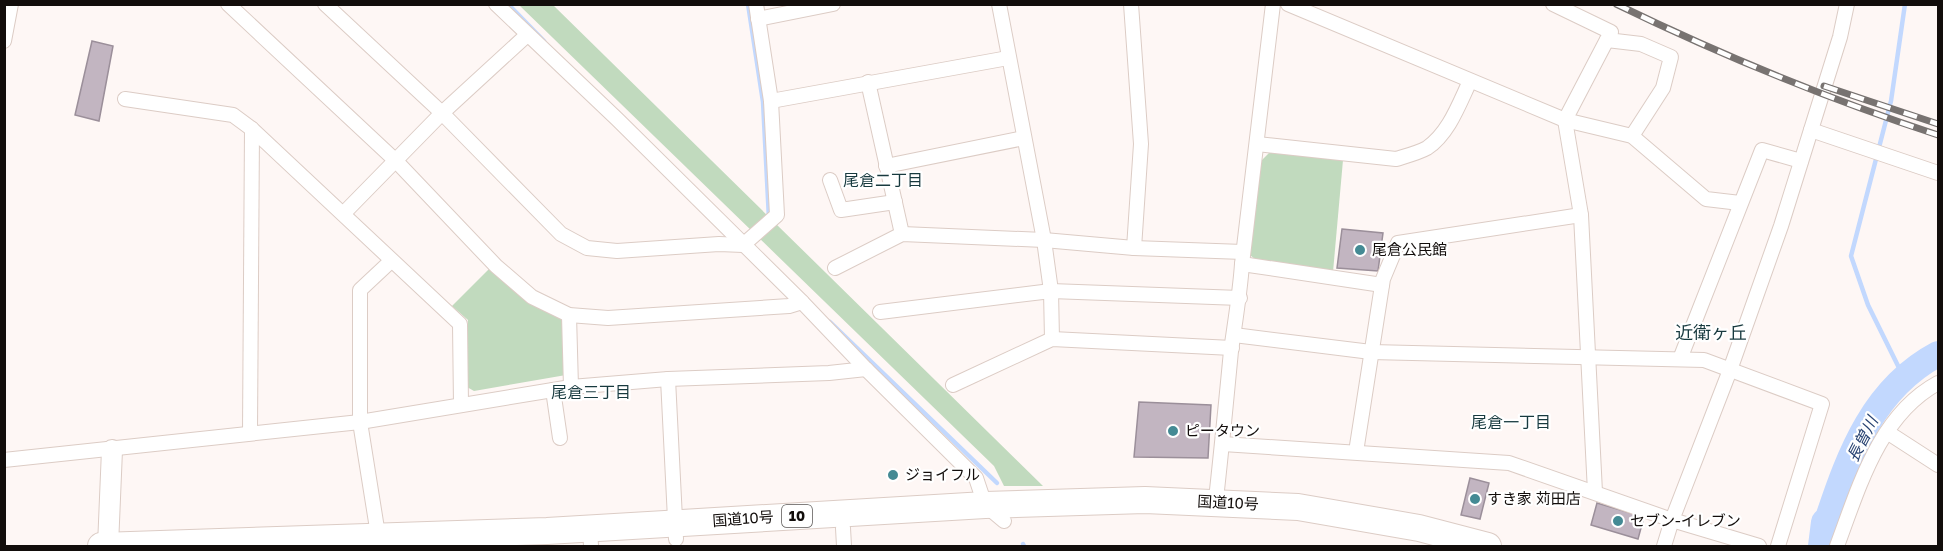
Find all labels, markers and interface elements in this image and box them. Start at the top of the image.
district label: 尾倉二丁目 [843,170,923,190]
place label: 尾倉公民館 [1372,240,1447,258]
marker: 尾倉公民館 [1353,243,1367,257]
district label: 近衛ヶ丘 [1675,321,1747,343]
district label: 尾倉三丁目 [551,382,631,402]
water label: 長曽川 [1842,411,1883,465]
district label: 尾倉一丁目 [1471,412,1551,432]
place label: ピータウン [1185,421,1260,439]
marker: ピータウン [1166,424,1180,438]
place label: ジョイフル [905,465,980,483]
marker: ジョイフル [886,468,900,482]
place label: すき家 苅田店 [1487,489,1581,507]
street label: 国道10号 [1197,491,1259,513]
marker: すき家 苅田店 [1468,492,1482,506]
road number: 10 [782,505,812,527]
street label: 国道10号 [712,507,774,529]
place label: セブン-イレブン [1630,511,1741,529]
marker: セブン-イレブン [1611,514,1625,528]

